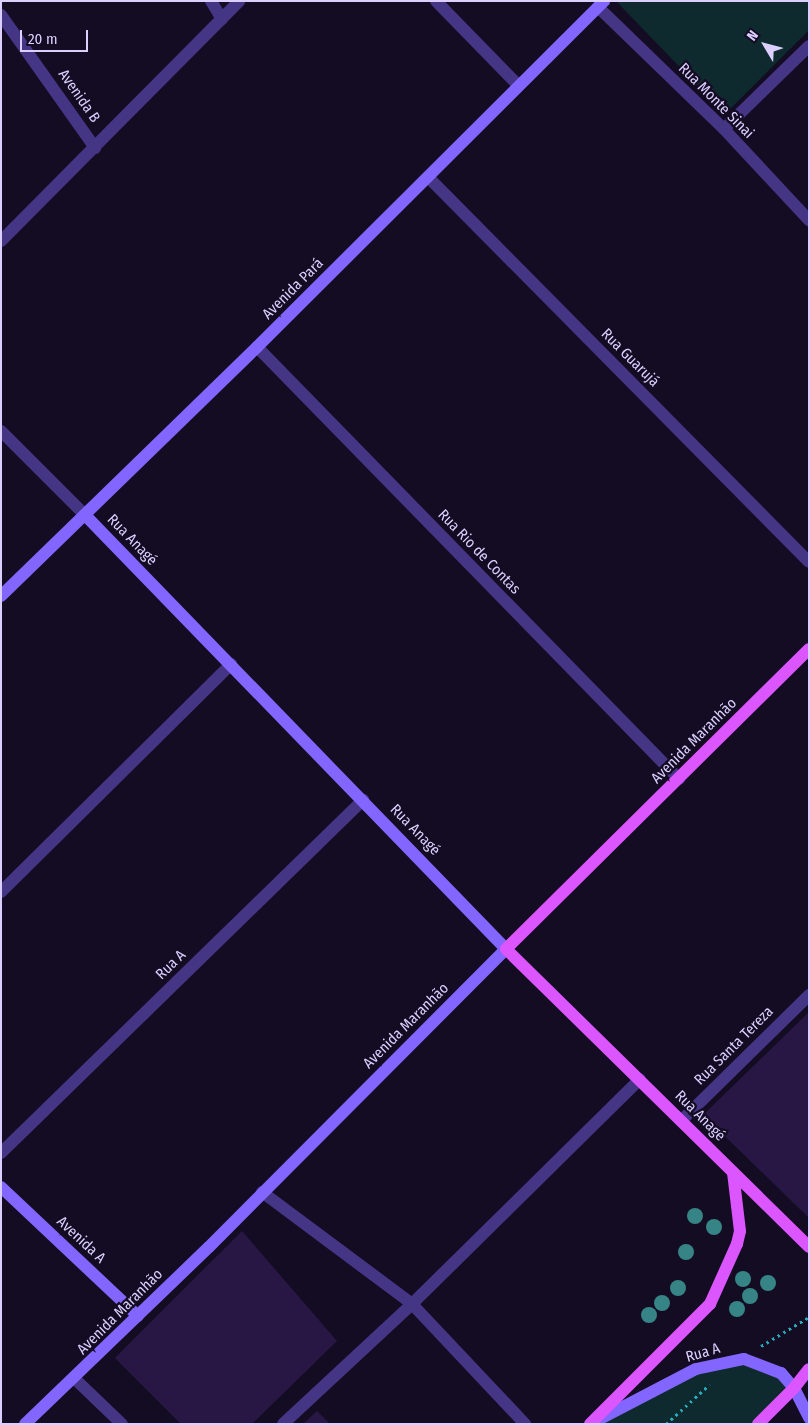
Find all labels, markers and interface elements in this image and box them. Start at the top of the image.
scale bar [22,20,90,52]
north arrow [740,20,790,70]
text: N [743,27,762,44]
text: 20 m [28,30,58,48]
street label: Rua Monte Sinai [675,60,757,142]
street label: Avenida B [54,66,104,126]
street label: Avenida Pará [259,255,327,323]
street label: Rua Guarujá [597,325,663,391]
street label: Rua Rio de Contas [434,506,524,598]
street label: Rua Anagé [103,511,161,569]
street label: Avenida Maranhão [647,694,741,788]
street label: Rua Anagé [386,801,444,859]
street label: Rua A [152,946,190,984]
street label: Avenida Maranhão [359,979,453,1073]
street label: Rua Santa Tereza [691,1003,777,1089]
street label: Rua Anagé [671,1087,729,1145]
street label: Avenida A [53,1213,109,1267]
street label: Avenida Maranhão [73,1265,167,1359]
street label: Rua A [684,1340,722,1366]

